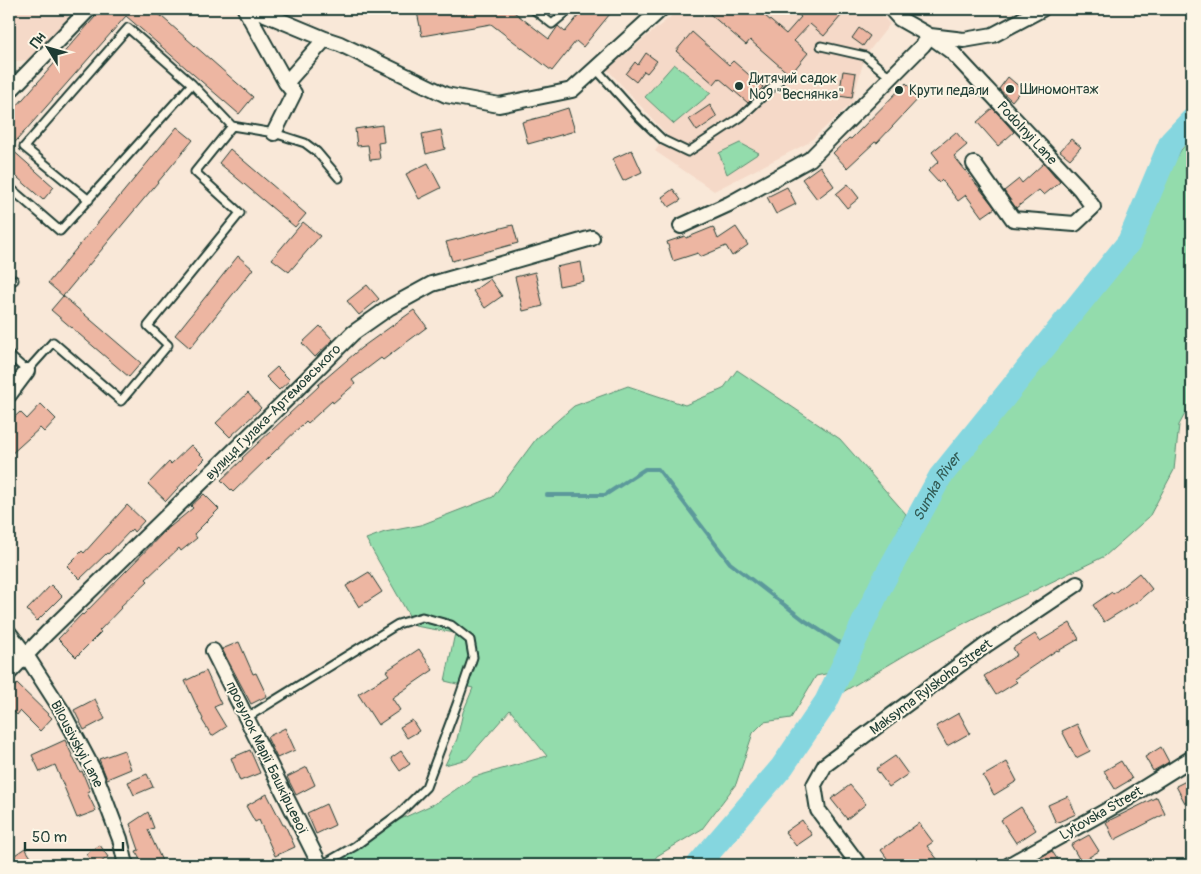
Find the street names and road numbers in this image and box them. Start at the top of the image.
street label: Podolnyi Lane [993,98,1061,168]
street label: вулиця Гулака-Артемовського [202,340,345,483]
street label: Maksyma Rylskoho Street [866,635,996,739]
street label: провулок Марії Башкірцевої [222,678,312,838]
street label: Bilousivskyi Lane [47,698,107,791]
street label: Lytovska Street [1057,782,1146,844]

